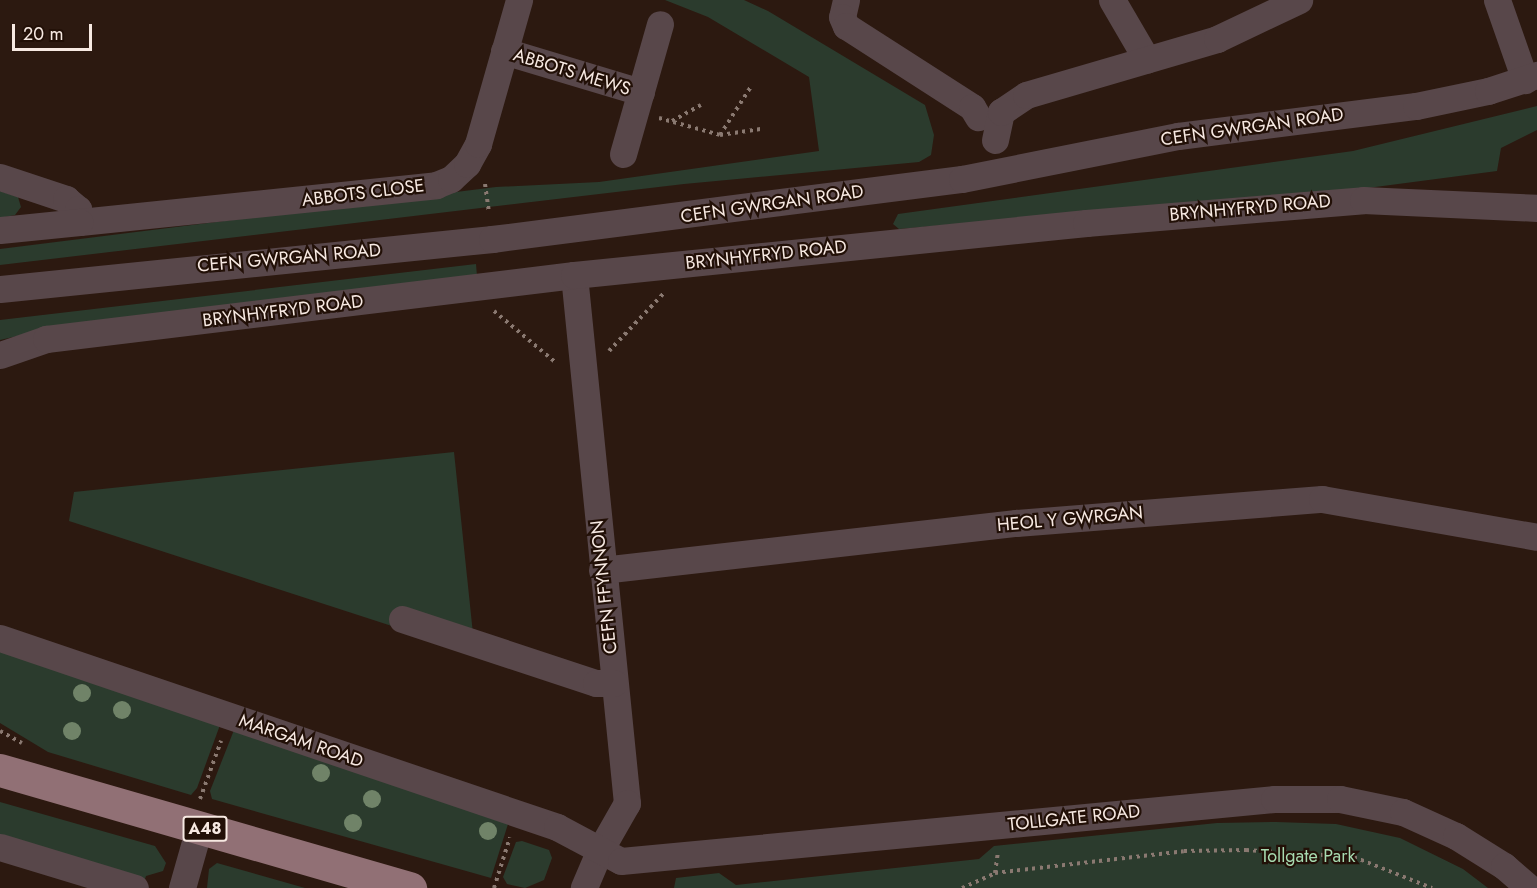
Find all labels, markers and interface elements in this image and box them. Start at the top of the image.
scale bar [15,12,94,50]
text: 20 m [23,21,63,47]
street label: ABBOTS MEWS [511,44,633,100]
street label: CEFN GWRGAN ROAD [1159,103,1345,151]
street label: ABBOTS CLOSE [301,175,425,211]
street label: CEFN GWRGAN ROAD [679,180,865,228]
street label: BRYNHYFRYD ROAD [1168,190,1332,226]
street label: BRYNHYFRYD ROAD [684,236,848,274]
street label: CEFN GWRGAN ROAD [196,239,382,277]
street label: BRYNHYFRYD ROAD [201,290,365,332]
street label: HEOL Y GWRGAN [996,502,1144,536]
street label: CEFN FFYNNON [586,519,622,655]
street label: MARGAM ROAD [236,710,366,772]
street label: TOLLGATE ROAD [1007,800,1141,836]
road number: A48 [182,816,228,842]
park label: Tollgate Park [1261,845,1355,867]

